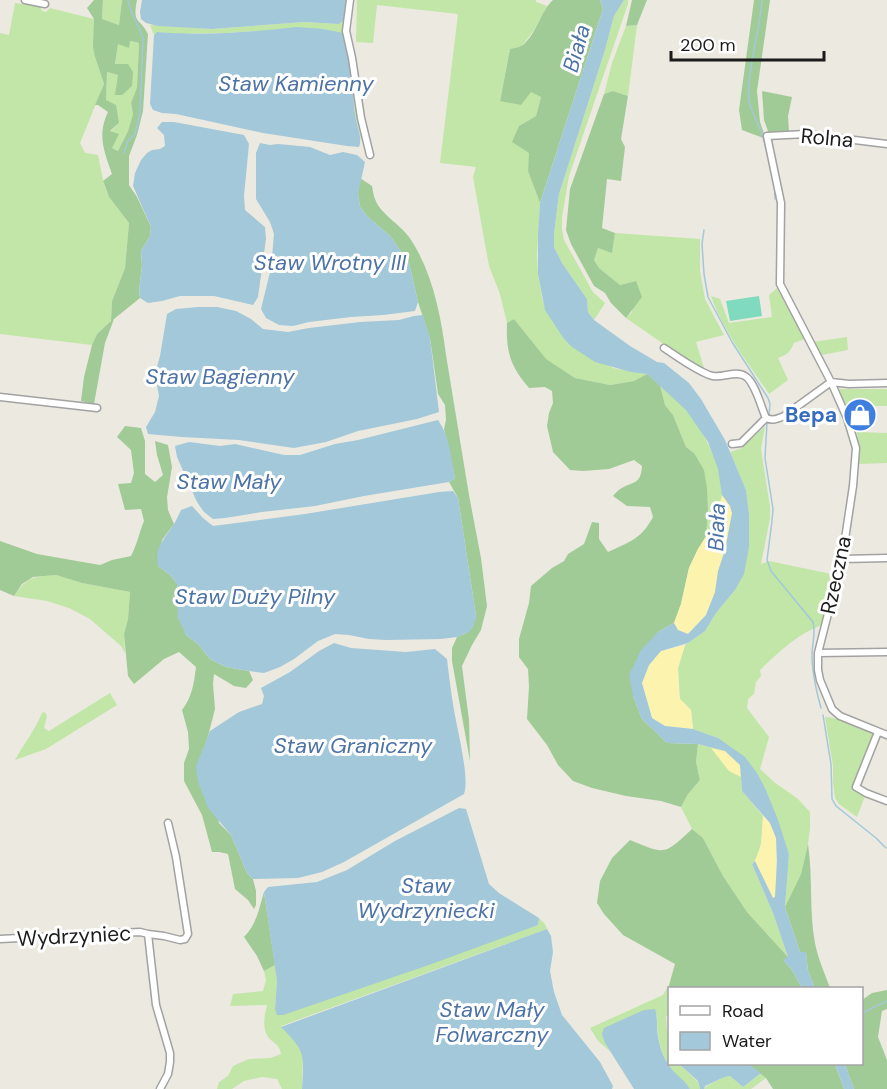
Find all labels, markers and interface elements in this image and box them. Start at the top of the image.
water label: Biała [556,21,597,75]
scale bar [671,24,824,62]
text: 200 m [680,33,736,57]
water label: Staw Kamienny [218,69,374,98]
street label: Rolna [800,122,854,154]
water label: Staw Wrotny III [254,248,407,277]
water label: Staw Bagienny [146,362,295,391]
shop icon: Bepa [842,397,878,433]
place label: Bepa [785,401,837,429]
water label: Staw Mały [177,467,282,496]
water label: Biała [701,502,732,552]
street label: Rzeczna [814,533,858,617]
water label: Staw Duży Pilny [175,582,336,611]
water label: Staw Graniczny [274,731,433,760]
water label: Staw Wydrzyniecki [357,871,495,925]
street label: Wydrzyniec [16,919,132,953]
legend [668,987,863,1065]
water label: Staw Mały Folwarczny [435,995,549,1049]
text: Road [722,999,764,1023]
text: Water [722,1029,772,1053]

